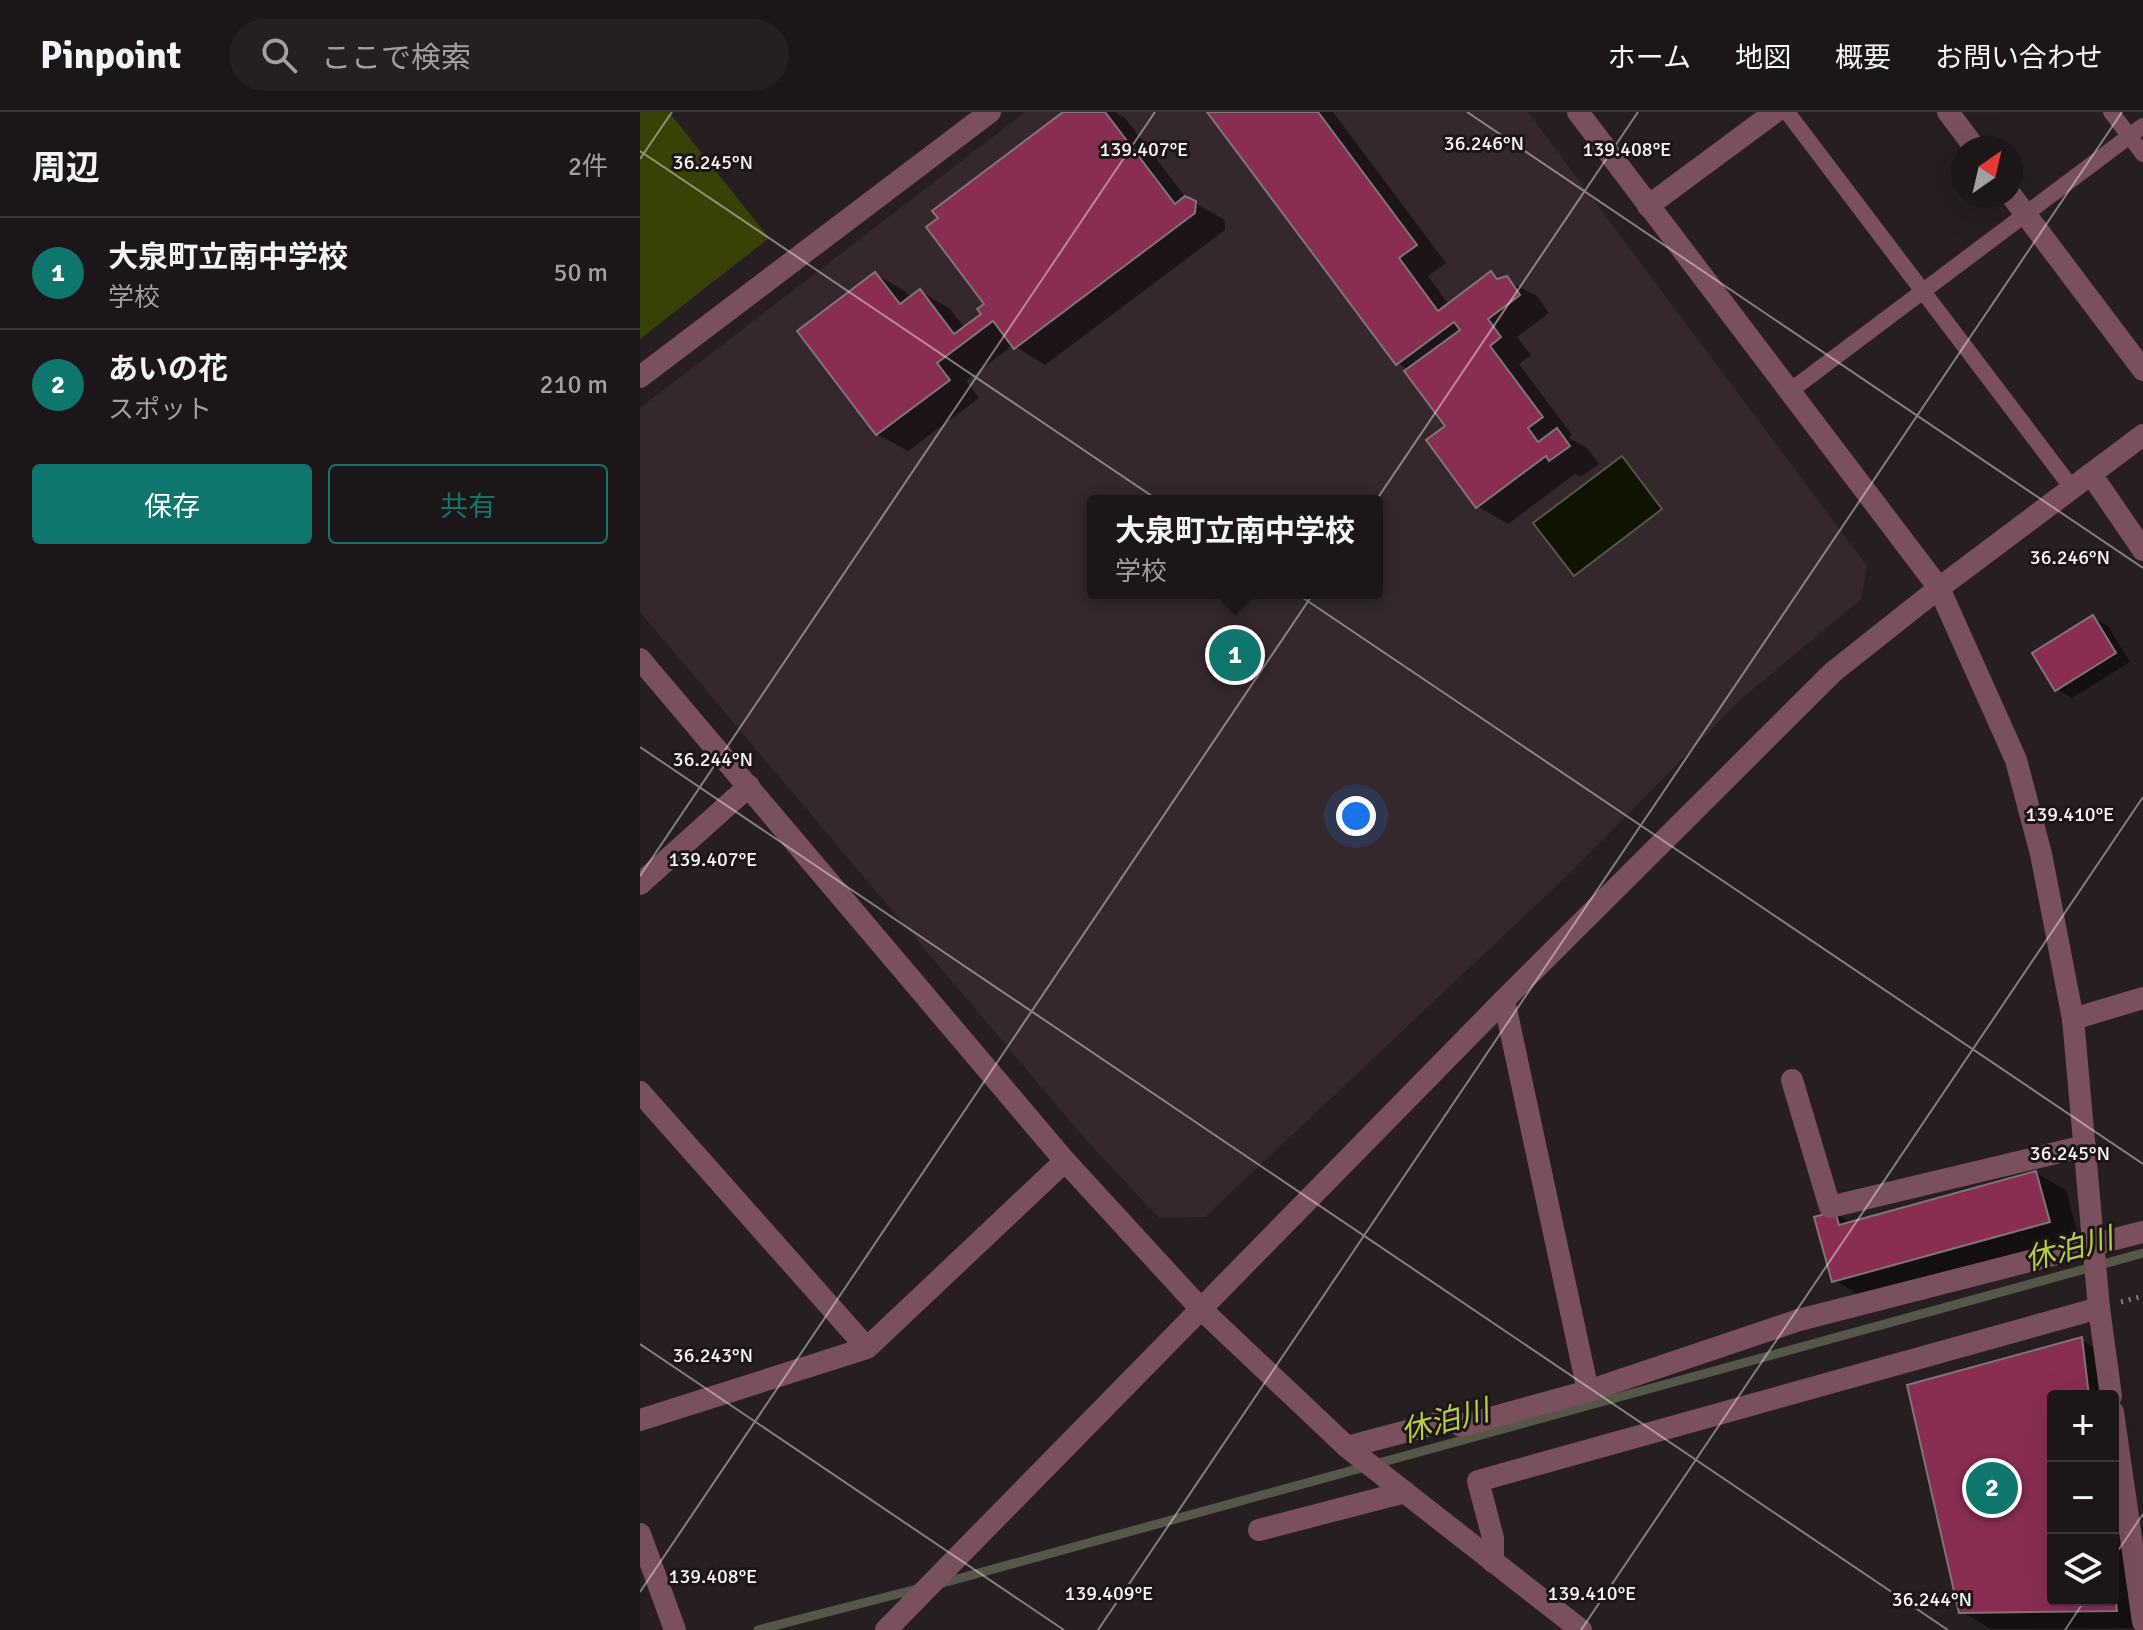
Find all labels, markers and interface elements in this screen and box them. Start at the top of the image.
search box [229,19,789,91]
text: Pinpoint [40,32,181,79]
icon: search [257,33,301,77]
text: ここで検索 [321,40,471,77]
text: ホーム [1608,41,1691,75]
text: 地図 [1735,41,1791,75]
text: 概要 [1835,41,1891,75]
text: お問い合わせ [1935,41,2103,75]
text: 36.246°N [1444,131,1524,156]
north arrow [1951,136,2023,208]
text: 139.407°E [1100,137,1188,162]
text: 139.408°E [1583,137,1671,162]
text: 周辺 [32,147,100,189]
text: 36.245°N [673,150,753,175]
text: 2件 [568,151,608,183]
text: 大泉町立南中学校 [108,239,348,276]
text: 1 [51,257,65,289]
text: 50 m [553,257,608,289]
text: 学校 [108,282,160,314]
text: あいの花 [108,351,228,388]
text: 2 [51,369,65,401]
text: 210 m [539,369,608,401]
text: スポット [108,394,212,426]
button: 保存 [32,464,312,544]
button: 共有 [328,464,608,544]
popup [1087,495,1383,599]
text: 大泉町立南中学校 [1115,513,1355,550]
text: 36.246°N [2030,545,2110,570]
text: 学校 [1115,556,1167,588]
pin: 1 [1209,625,1261,685]
text: 36.244°N [673,747,753,772]
your location [1336,796,1376,836]
text: 139.410°E [2026,802,2114,827]
text: 139.407°E [669,847,757,872]
text: 36.245°N [2030,1141,2110,1166]
water label: 休泊川 [2021,1219,2120,1279]
text: 36.243°N [673,1343,753,1368]
map controls [2047,1390,2119,1606]
button: + [2047,1390,2119,1462]
water label: 休泊川 [1397,1391,1496,1451]
pin: 2 [1966,1458,2018,1518]
button: − [2047,1462,2119,1534]
button: layers [2047,1534,2119,1606]
text: 139.408°E [669,1564,757,1589]
text: 139.409°E [1065,1581,1153,1606]
text: 139.410°E [1548,1581,1636,1606]
text: 36.244°N [1892,1587,1972,1612]

